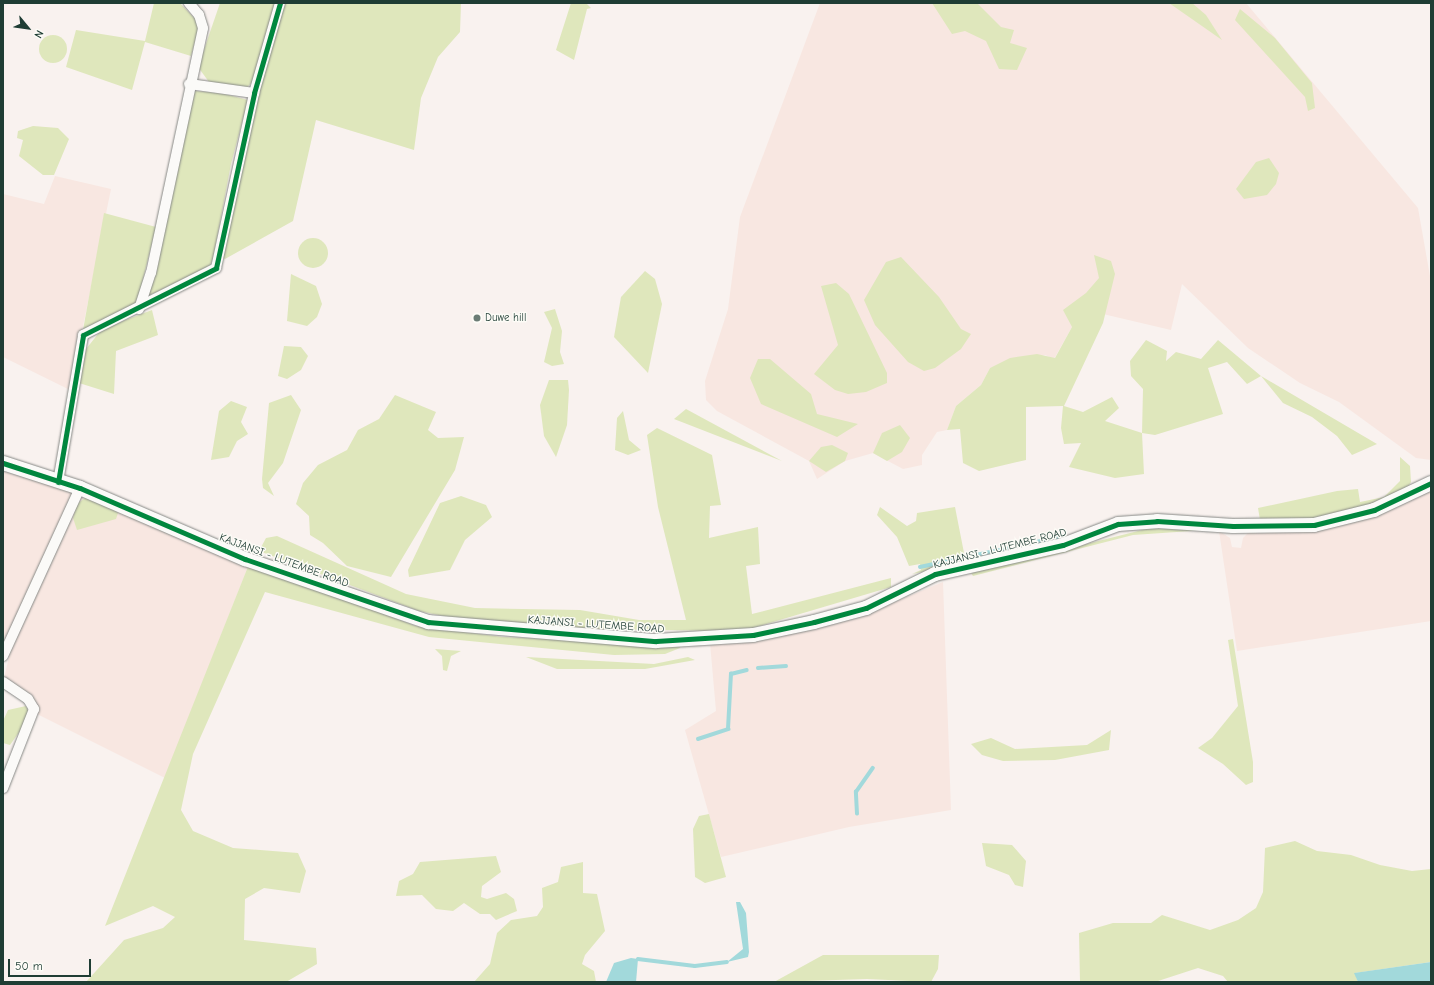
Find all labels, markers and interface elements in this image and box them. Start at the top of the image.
north arrow [8,8,48,48]
text: N [32,28,46,40]
place label: Duwe hill [485,311,526,325]
marker: Duwe hill [472,313,482,323]
street label: KAJJANSI - LUTEMBE ROAD [932,526,1068,572]
street label: KAJJANSI - LUTEMBE ROAD [217,531,351,591]
street label: KAJJANSI - LUTEMBE ROAD [527,614,665,636]
scale bar [10,951,93,977]
text: 50 m [15,959,43,973]

